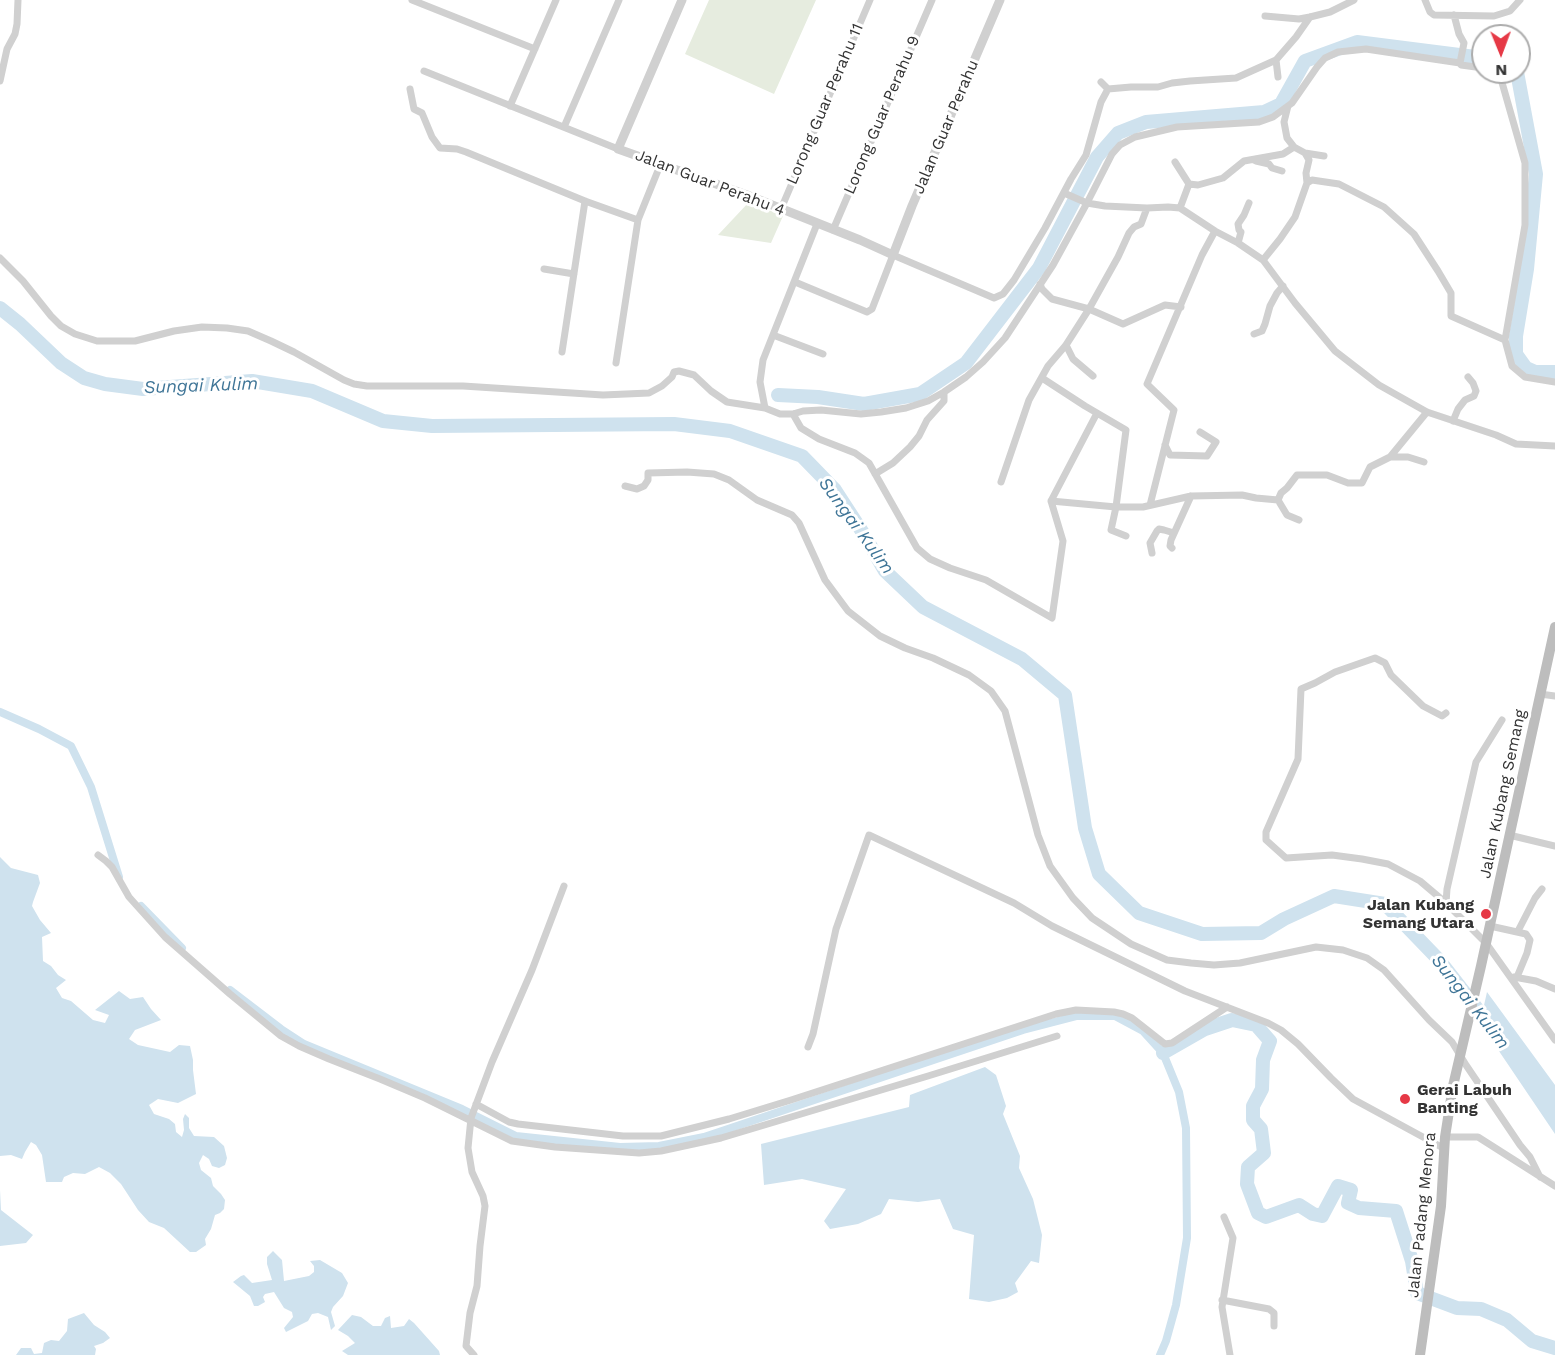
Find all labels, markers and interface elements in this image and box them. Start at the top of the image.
street label: Lorong Guar Perahu 11 [782,21,868,187]
north arrow [1471,24,1531,84]
street label: Lorong Guar Perahu 9 [840,33,924,197]
street label: Jalan Guar Perahu [909,57,983,197]
text: N [1495,61,1507,80]
street label: Jalan Guar Perahu 4 [632,146,788,220]
water label: Sungai Kulim [143,373,259,399]
water label: Sungai Kulim [814,473,898,579]
street label: Jalan Kubang Semang [1476,708,1530,880]
place label: Jalan Kubang Semang Utara [1363,895,1474,933]
marker: Jalan Kubang Semang Utara [1479,907,1493,921]
water label: Sungai Kulim [1426,950,1514,1054]
place label: Gerai Labuh Banting [1417,1080,1512,1118]
marker: Gerai Labuh Banting [1398,1092,1412,1106]
street label: Jalan Padang Menora [1404,1131,1440,1299]

